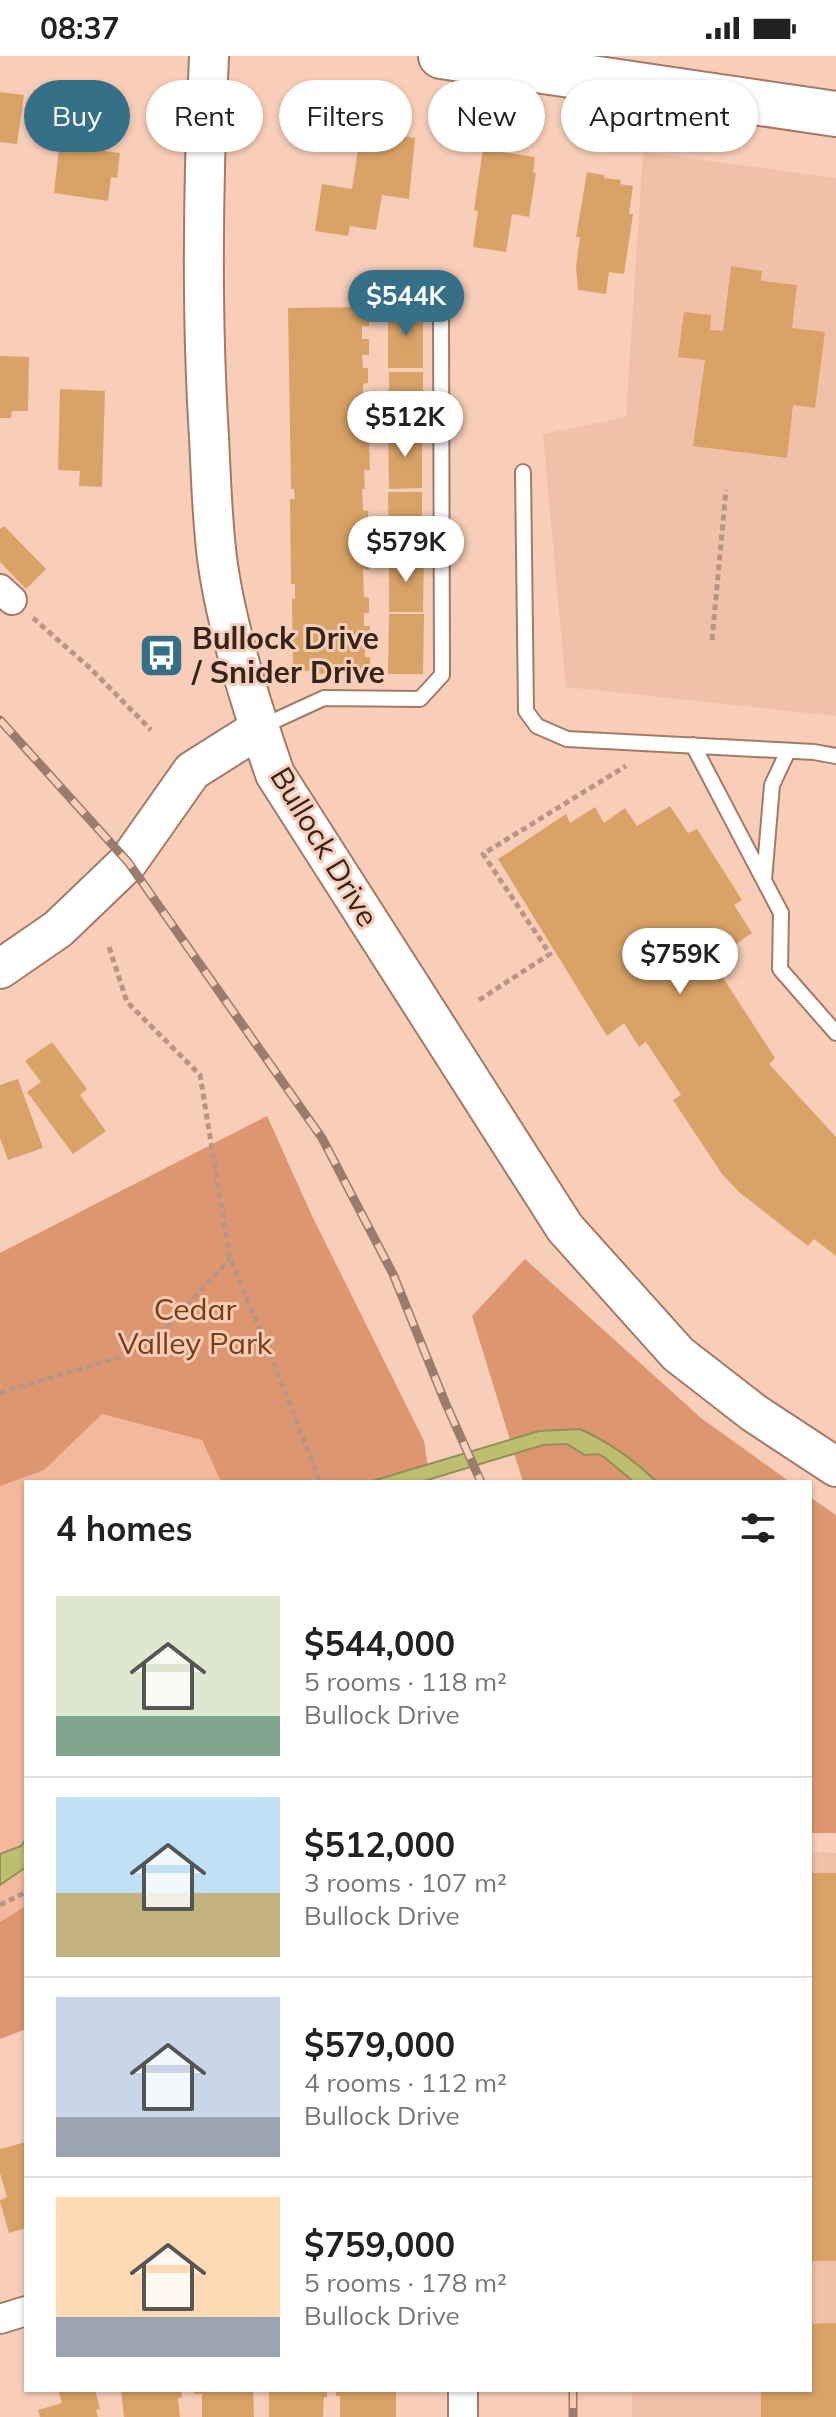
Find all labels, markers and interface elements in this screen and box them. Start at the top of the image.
text: 08:37 [40,9,119,47]
chip: Buy [24,80,130,152]
chip: Rent [146,80,263,152]
chip: Filters [279,80,412,152]
chip: New [428,80,545,152]
chip: Apartment [561,80,758,152]
pin: $544K [350,270,462,338]
text: $544K [366,279,446,312]
pin: $512K [349,391,461,459]
text: $512K [365,400,445,433]
pin: $579K [350,516,462,584]
text: $579K [366,525,446,558]
place label: Bullock Drive / Snider Drive [191,619,385,691]
bus stop icon: Bullock Drive / Snider Drive [137,632,185,680]
street label: Bullock Drive [262,760,387,933]
pin: $759K [624,928,736,996]
text: $759K [640,937,720,970]
park label: Cedar Valley Park [118,1290,273,1362]
icon: filters [736,1506,780,1550]
text: 4 homes [56,1507,193,1550]
text: $544,000 [304,1622,455,1665]
icon: home [120,1628,216,1724]
text: 5 rooms · 118 m² [304,1665,507,1698]
text: Bullock Drive [304,1698,460,1731]
text: $512,000 [304,1823,455,1866]
icon: home [120,1829,216,1925]
text: 3 rooms · 107 m² [304,1866,507,1899]
text: Bullock Drive [304,1899,460,1932]
text: $579,000 [304,2023,455,2066]
icon: home [120,2029,216,2125]
text: 4 rooms · 112 m² [304,2066,507,2099]
text: Bullock Drive [304,2099,460,2132]
text: $759,000 [304,2223,455,2266]
icon: home [120,2229,216,2325]
text: 5 rooms · 178 m² [304,2266,507,2299]
text: Bullock Drive [304,2299,460,2332]

